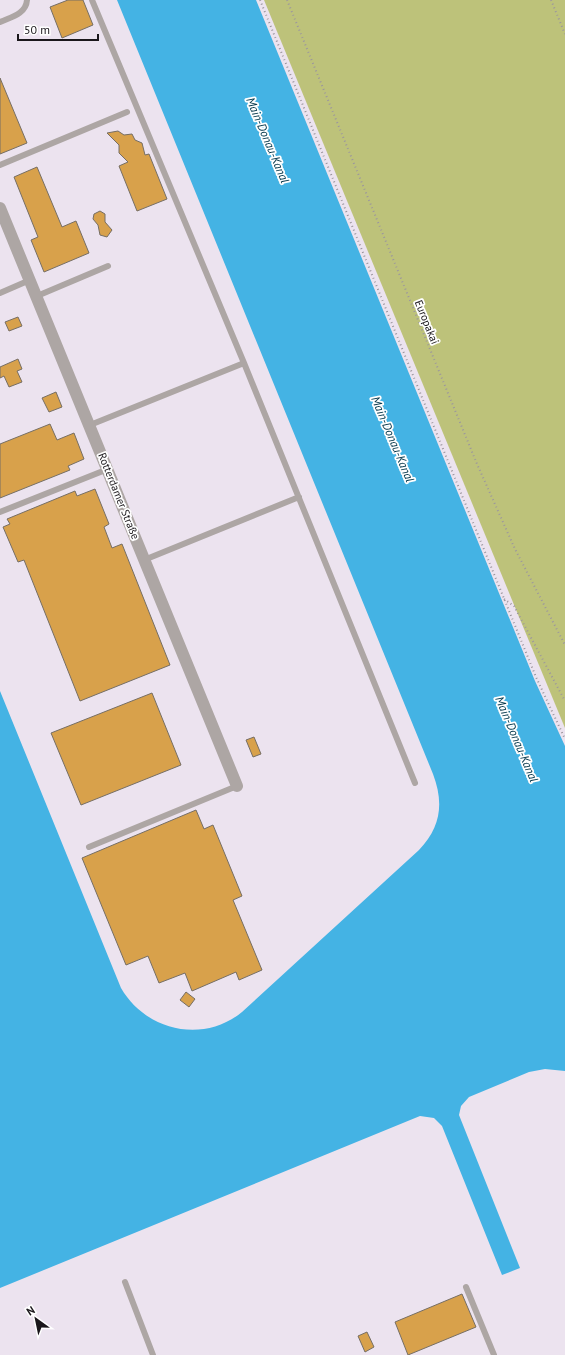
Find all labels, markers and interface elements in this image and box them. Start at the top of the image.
scale bar [18,16,98,42]
text: 50 m [24,22,50,37]
water label: Main-Donau-Kanal [243,95,293,186]
street label: Europakai [412,298,442,346]
water label: Main-Donau-Kanal [368,394,418,485]
street label: Rotterdamer Straße [95,451,143,542]
water label: Main-Donau-Kanal [492,694,542,785]
north arrow [16,1299,56,1339]
text: N [24,1303,37,1318]

